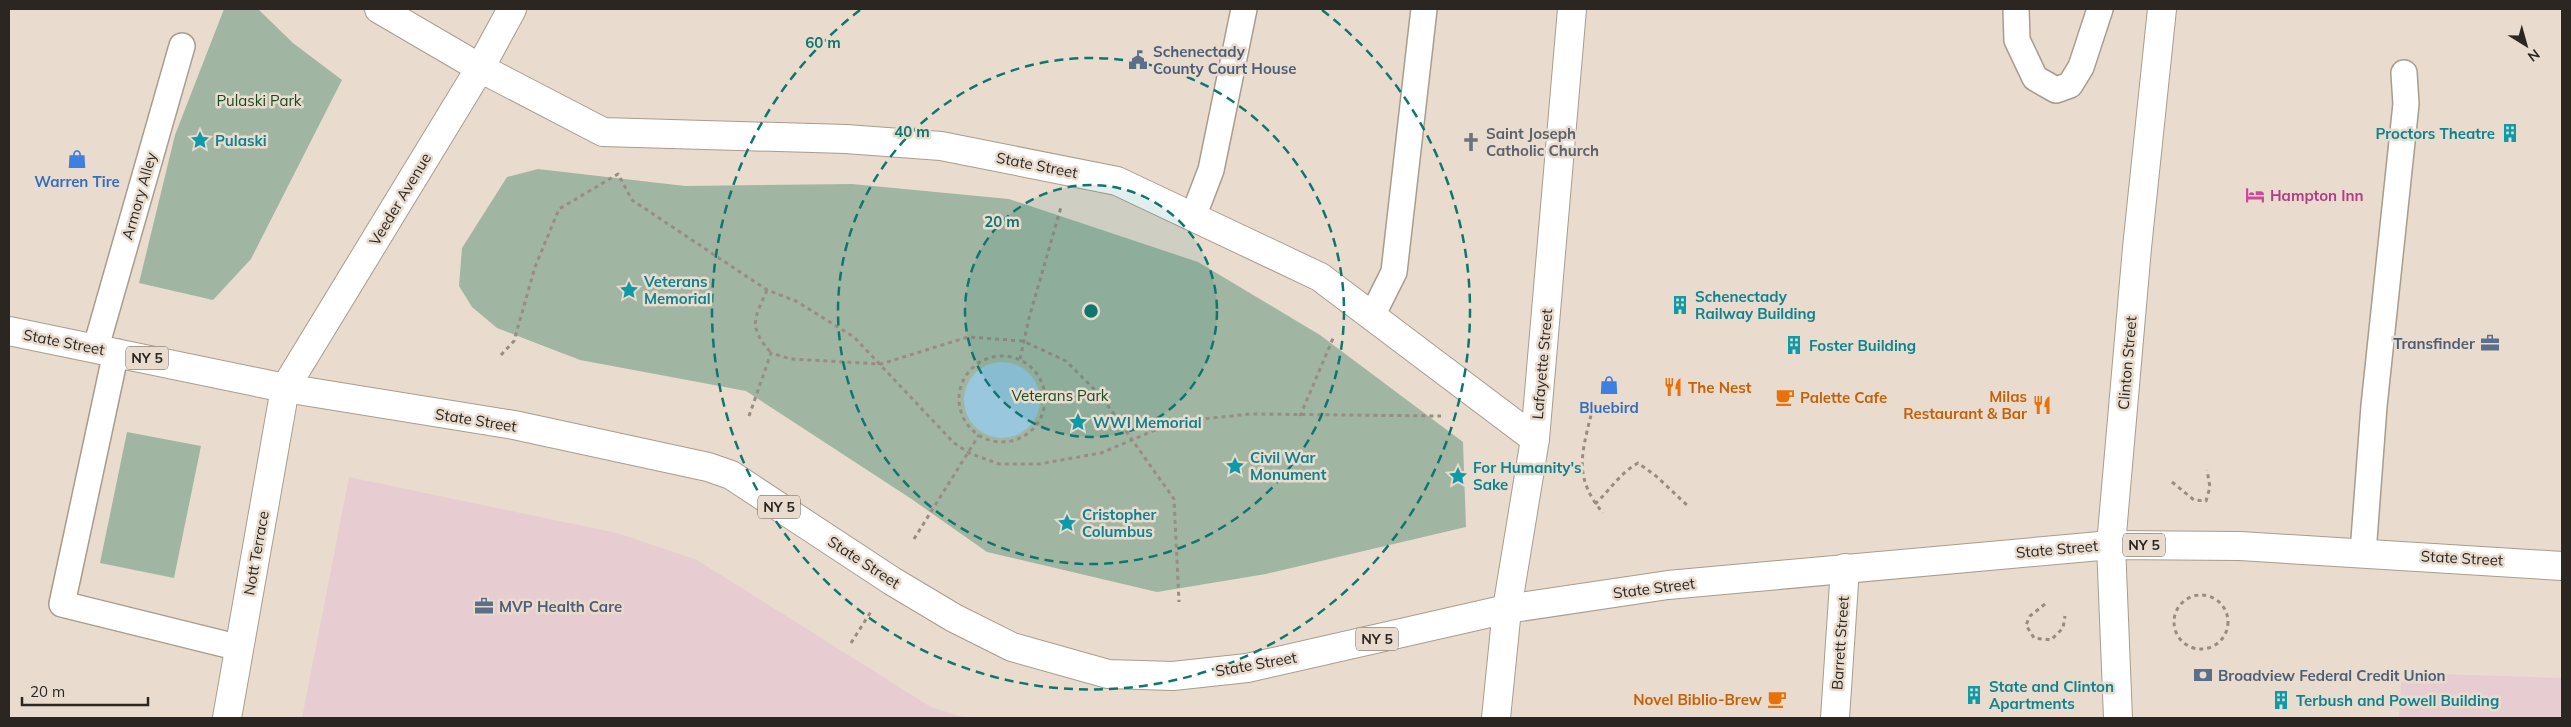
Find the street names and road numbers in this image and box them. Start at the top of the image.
street label: State Street [995,148,1079,182]
street label: Veeder Avenue [365,149,435,249]
street label: Armory Alley [117,150,161,242]
street label: Lafayette Street [1528,308,1556,420]
street label: Clinton Street [2113,315,2141,411]
street label: State Street [22,325,106,359]
road number: NY 5 [126,346,168,369]
street label: State Street [434,404,518,436]
road number: NY 5 [758,496,800,518]
street label: Nott Terrace [239,509,273,597]
street label: State Street [824,532,904,592]
road number: NY 5 [2123,534,2165,556]
street label: State Street [2015,536,2099,562]
street label: State Street [2420,546,2504,570]
street label: State Street [1612,574,1696,602]
street label: Barrett Street [1827,596,1853,690]
road number: NY 5 [1356,628,1398,650]
street label: State Street [1214,647,1298,681]

